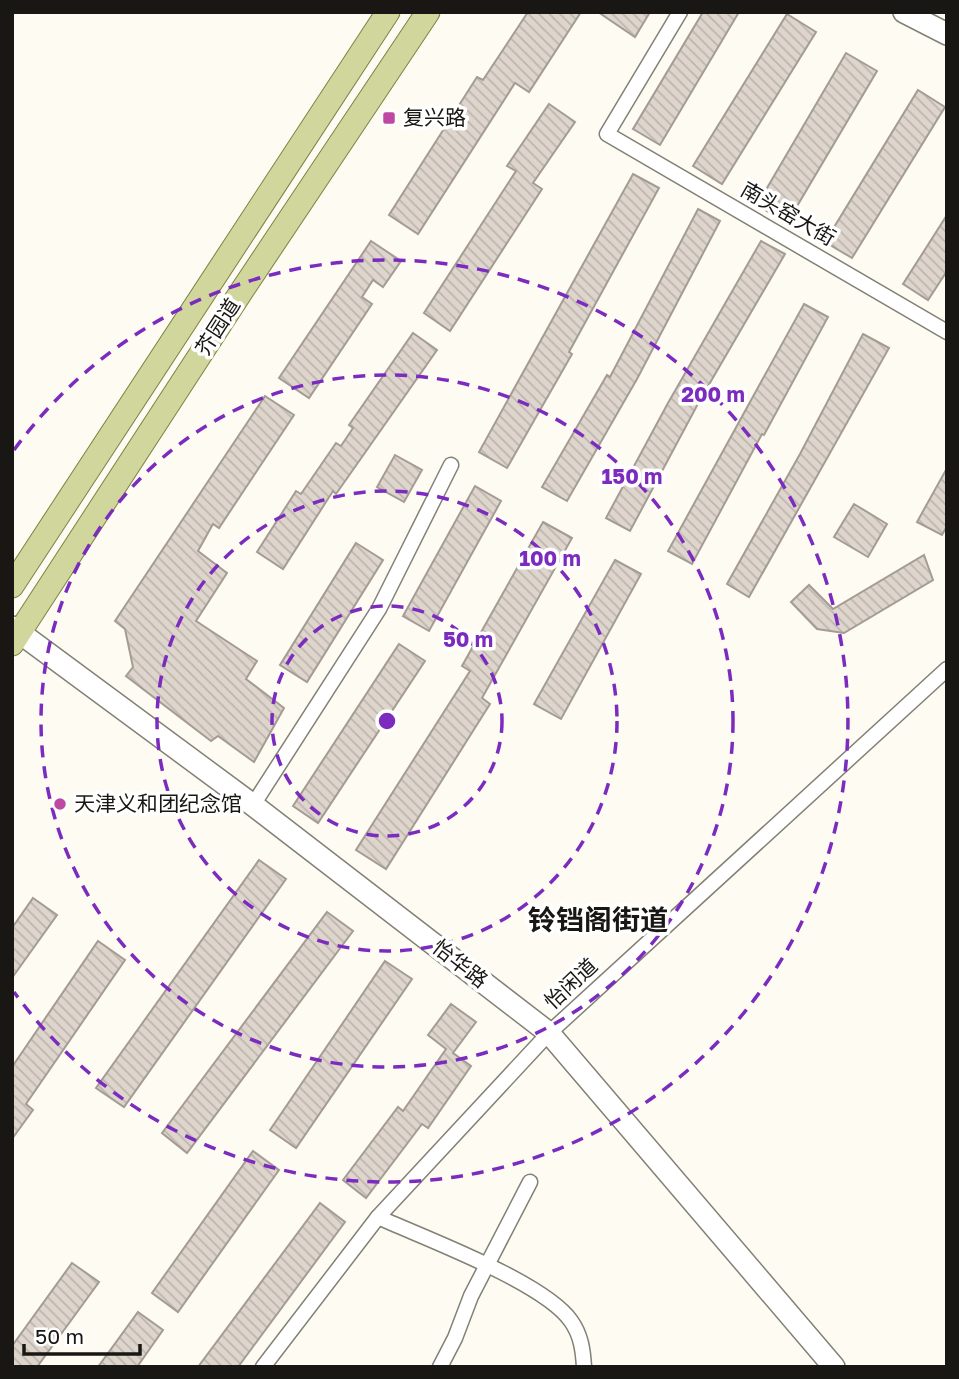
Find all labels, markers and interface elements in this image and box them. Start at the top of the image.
place label: 复兴路 [403,104,466,130]
marker: 复兴路 [381,110,397,126]
street label: 南头窑大街 [737,176,840,251]
street label: 芥园道 [189,293,245,360]
text: 200 m [681,381,745,407]
text: 150 m [602,463,662,489]
text: 100 m [519,545,581,571]
text: 50 m [443,626,493,652]
centre of rings [375,709,399,733]
place label: 天津义和团纪念馆 [74,790,242,816]
marker: 天津义和团纪念馆 [52,796,68,812]
district label: 铃铛阁街道 [528,903,668,936]
street label: 怡华路 [428,934,493,993]
street label: 怡闲道 [538,952,602,1014]
scale bar [24,1312,140,1356]
text: 50 m [35,1323,84,1349]

